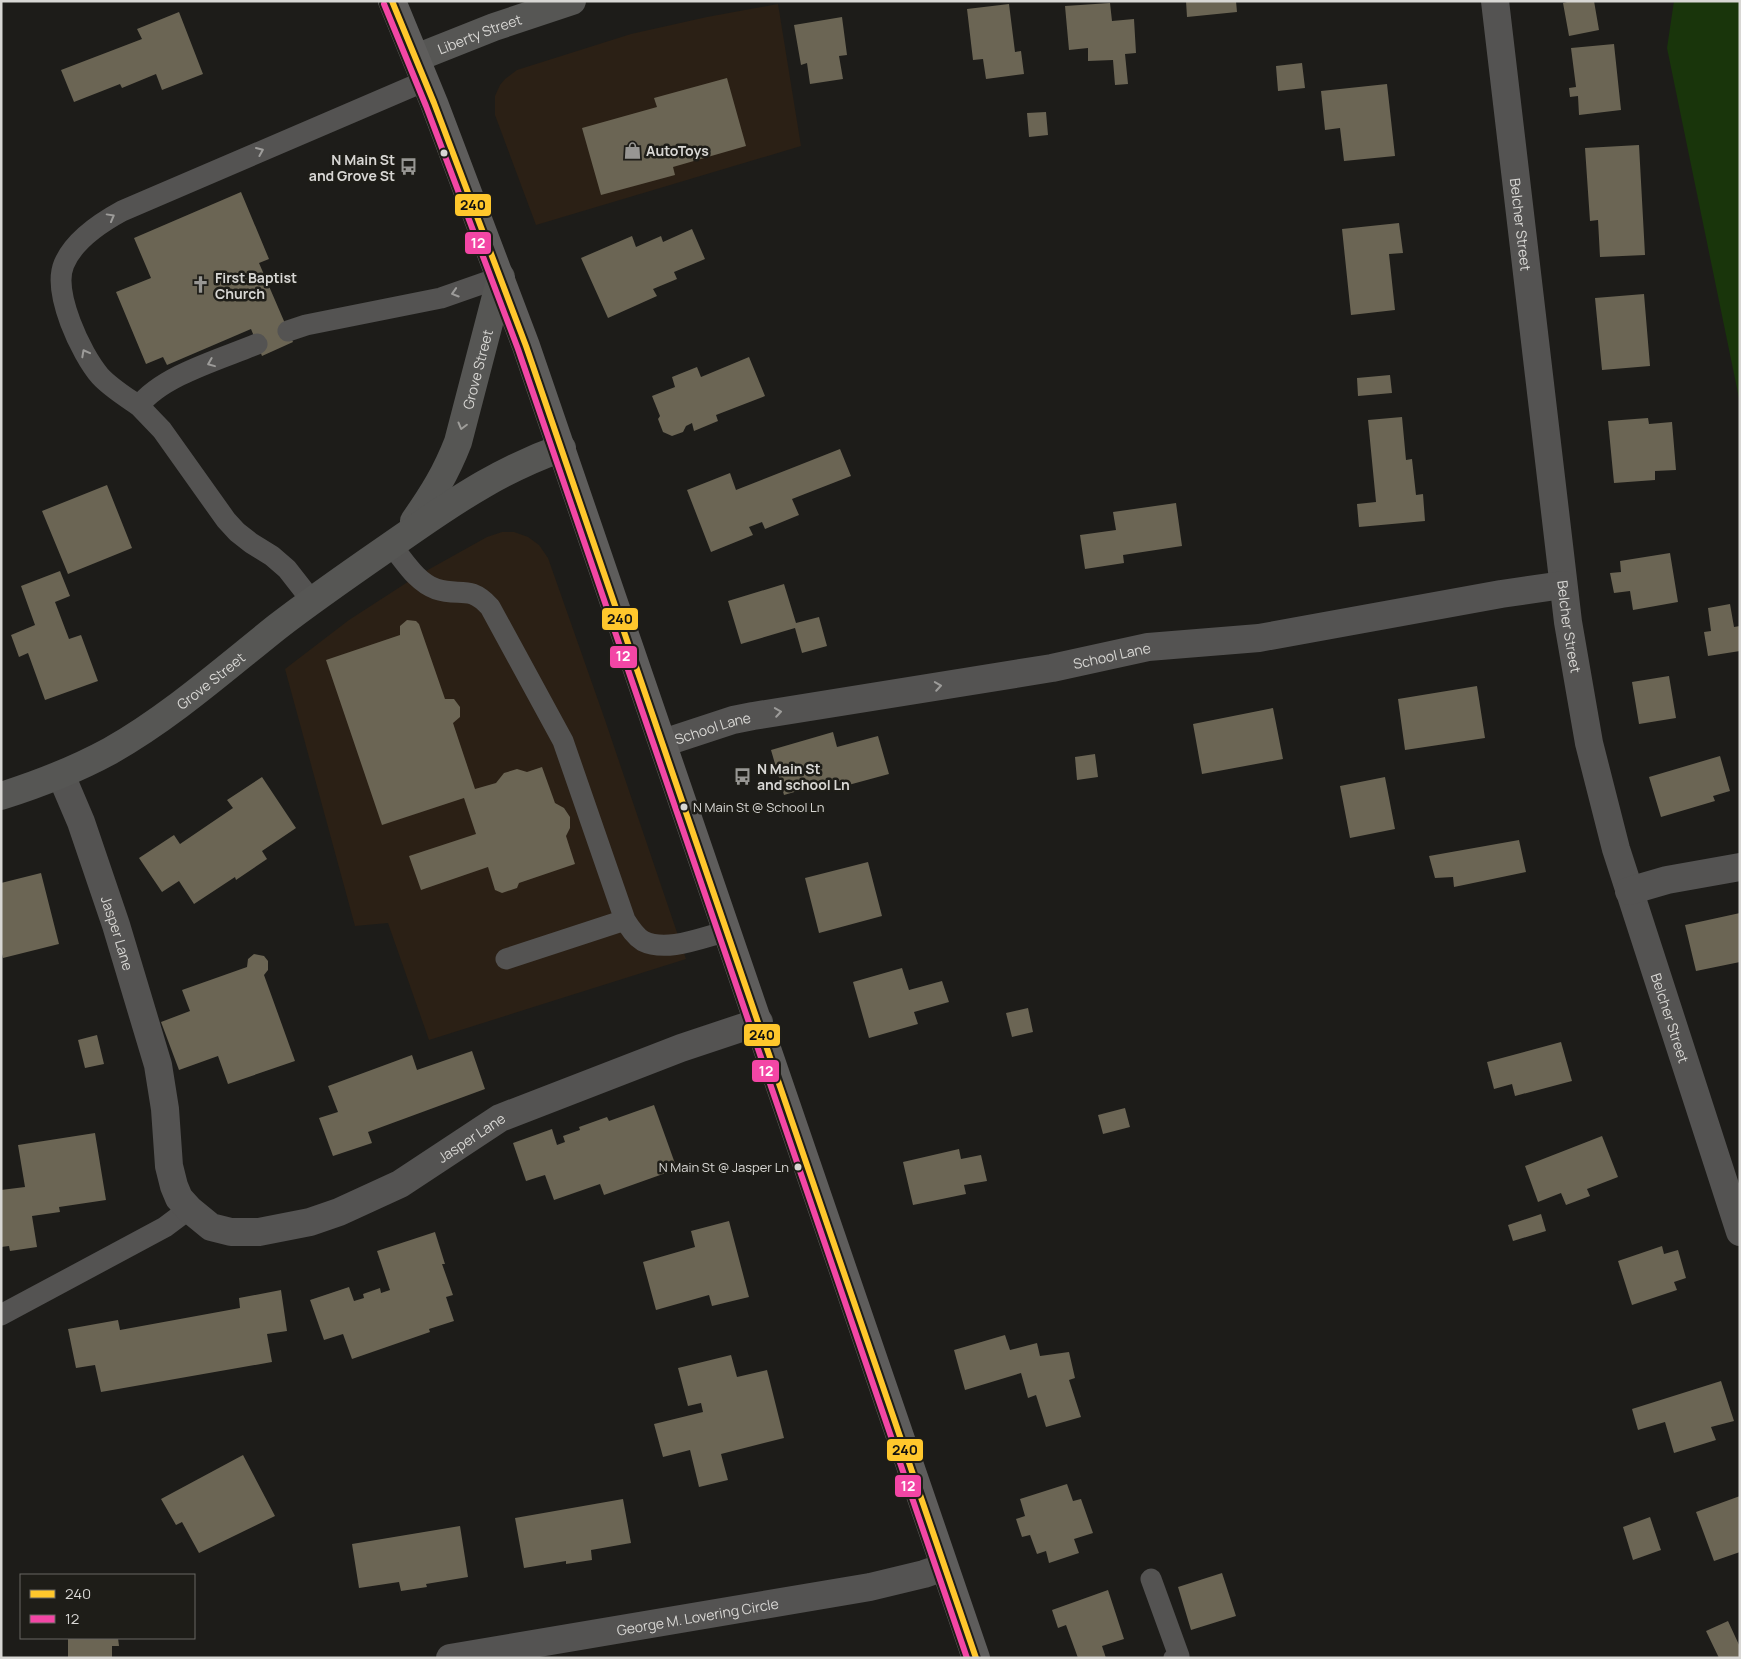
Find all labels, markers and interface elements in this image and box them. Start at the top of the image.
street label: Liberty Street [434,9,524,58]
shop icon: AutoToys [622,140,642,160]
place label: AutoToys [646,141,709,160]
one-way arrow [255,147,263,157]
unlabelled marker [439,148,449,158]
place label: N Main St and Grove St [309,150,395,185]
bus stop icon: N Main St and Grove St [399,157,419,177]
street label: Belcher Street [1506,177,1536,272]
line badge: 240 [454,193,492,217]
text: 240 [460,195,486,214]
one-way arrow [106,213,115,223]
line badge: 12 [464,231,492,255]
text: 12 [471,233,485,252]
place label: First Baptist Church [215,268,297,303]
church icon: First Baptist Church [191,275,211,295]
one-way arrow [451,288,460,298]
street label: Grove Street [457,327,497,411]
one-way arrow [81,350,91,359]
one-way arrow [208,357,216,367]
one-way arrow [457,422,468,430]
street label: Belcher Street [1554,579,1586,675]
line badge: 240 [601,607,639,631]
text: 240 [607,609,633,628]
street label: School Lane [1071,637,1152,673]
line badge: 12 [609,645,638,669]
text: 12 [616,646,630,665]
street label: Grove Street [173,647,249,713]
one-way arrow [934,682,943,692]
street label: School Lane [672,707,752,748]
one-way arrow [774,707,782,718]
place label: N Main St and school Ln [757,759,850,794]
bus stop icon: N Main St and school Ln [733,766,753,786]
place label: N Main St @ School Ln [693,798,824,816]
marker: N Main St @ School Ln [679,802,689,812]
street label: Jasper Lane [97,893,139,973]
street label: Belcher Street [1647,971,1694,1066]
line badge: 240 [743,1023,781,1047]
text: 240 [749,1025,775,1044]
line badge: 12 [751,1059,780,1083]
text: 12 [759,1061,773,1080]
street label: Jasper Lane [433,1108,508,1166]
place label: N Main St @ Jasper Ln [659,1158,789,1176]
marker: N Main St @ Jasper Ln [793,1162,803,1172]
line badge: 240 [886,1438,924,1462]
text: 240 [892,1440,918,1459]
line badge: 12 [894,1474,922,1498]
text: 12 [901,1476,915,1495]
legend [20,1574,195,1639]
text: 240 [65,1583,91,1604]
street label: George M. Lovering Circle [615,1593,780,1639]
text: 12 [65,1608,79,1629]

